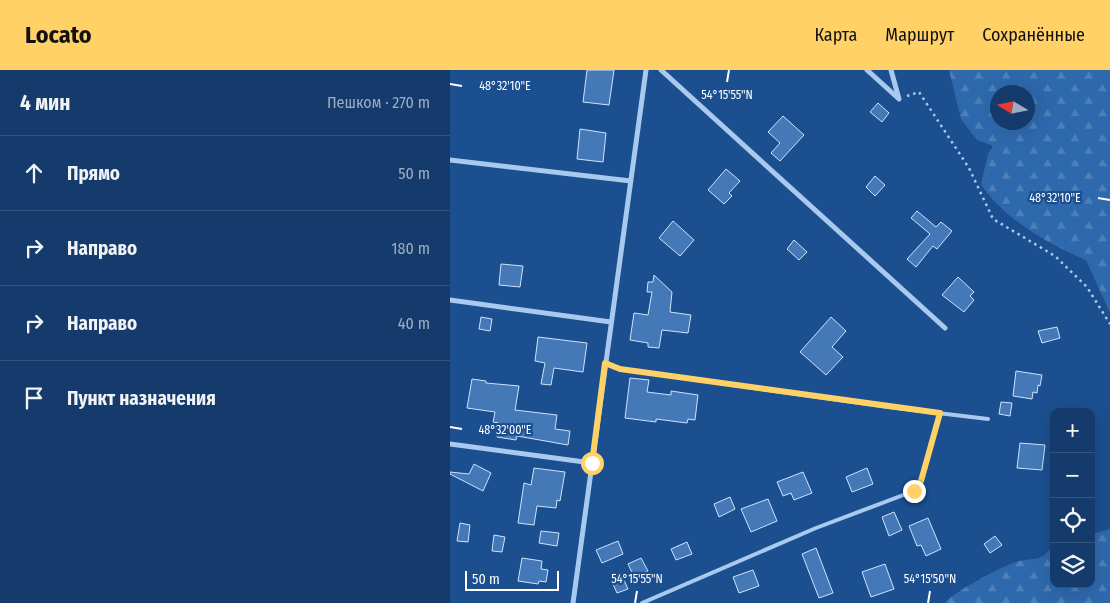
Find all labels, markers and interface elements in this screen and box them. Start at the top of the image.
text: Locato [25,21,91,49]
text: Карта [814,24,857,46]
text: Маршрут [885,24,954,46]
text: Сохранённые [982,24,1085,46]
text: 48°32'10"E [479,79,531,93]
north arrow [990,85,1035,130]
text: 54°15'55"N [701,88,753,102]
text: 4 мин [20,90,70,116]
text: Пешком · 270 m [327,93,430,112]
icon: ahead [20,159,48,187]
text: Прямо [67,162,120,185]
text: 50 m [398,164,430,183]
text: 48°32'10"E [1029,191,1081,205]
icon: right [20,234,48,262]
text: Направо [67,237,137,260]
text: 180 m [391,239,430,258]
icon: right [20,309,48,337]
text: Направо [67,312,137,335]
text: 40 m [398,314,430,333]
icon: arrive [20,384,48,412]
text: Пункт назначения [67,387,216,410]
map controls [1050,408,1095,588]
button: + [1050,408,1095,453]
text: 48°32'00"E [479,423,532,437]
route start [581,452,604,475]
button: − [1050,453,1095,498]
route end [903,480,926,503]
button: locate [1050,498,1095,543]
button: layers [1050,543,1095,588]
scale bar [465,568,559,591]
text: 50 m [472,571,500,588]
text: 54°15'55"N [611,572,663,586]
text: 54°15'50"N [904,572,956,586]

